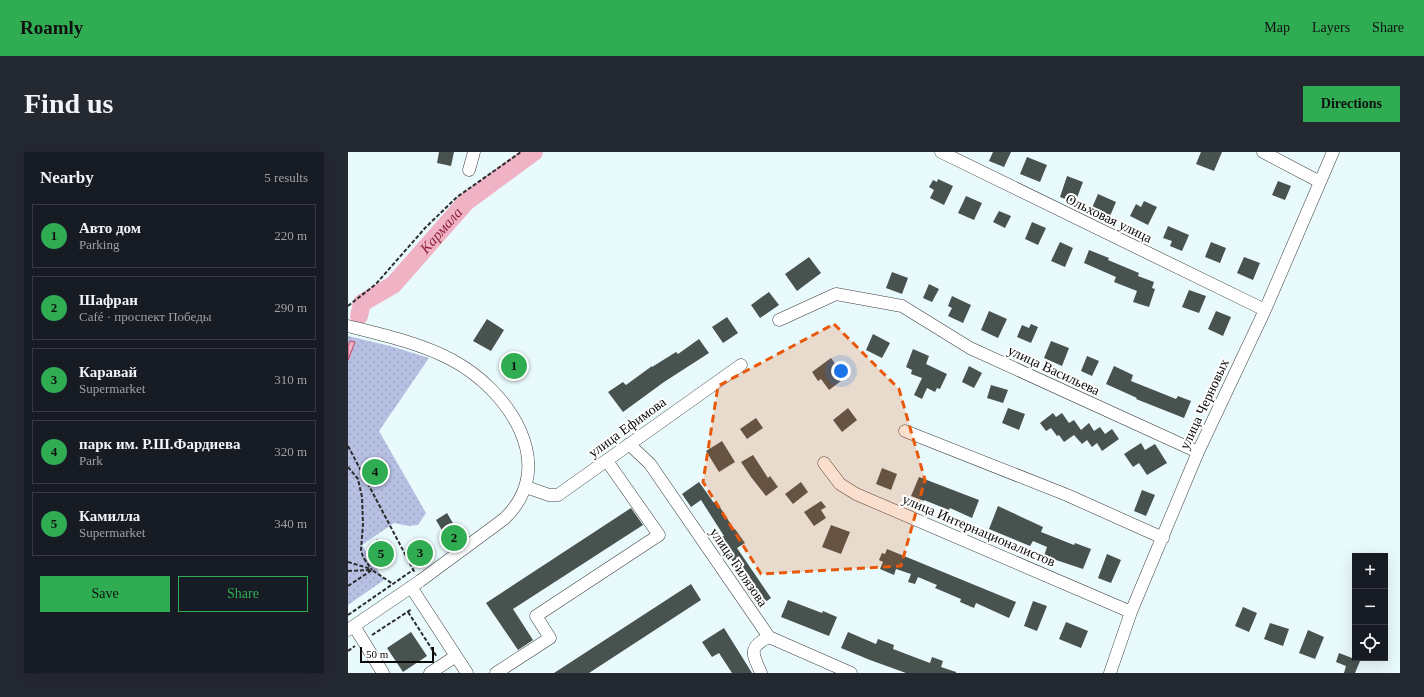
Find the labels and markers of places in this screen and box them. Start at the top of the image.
pin: 1 [501,351,527,381]
pin: 4 [362,457,388,487]
pin: 2 [441,523,467,553]
pin: 3 [407,538,433,568]
pin: 5 [368,539,394,569]

